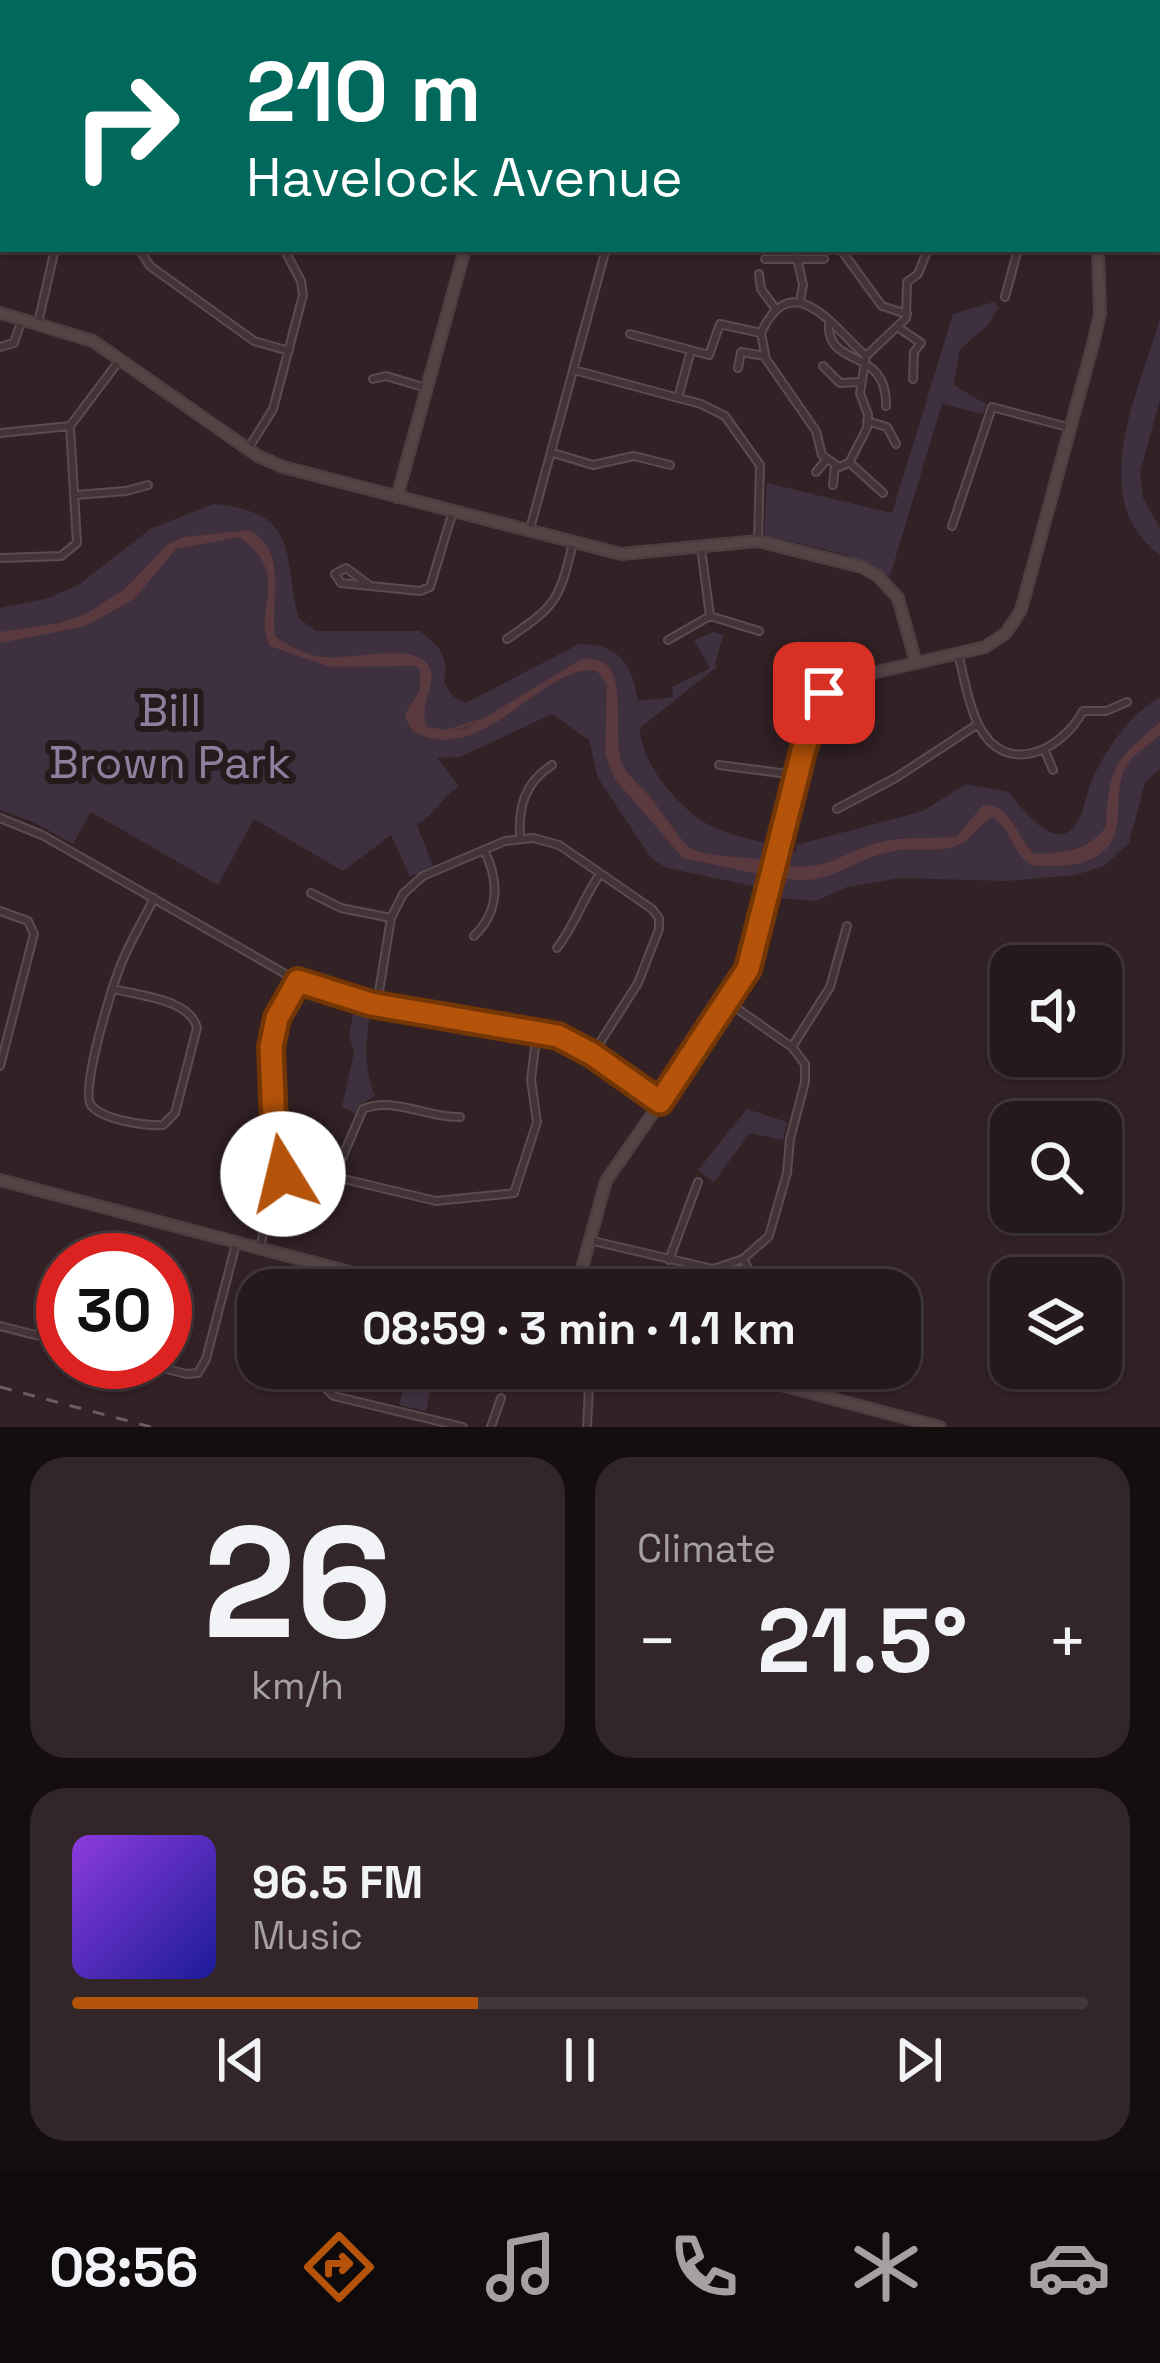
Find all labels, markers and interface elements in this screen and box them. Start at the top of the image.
text: 210 m [246,38,481,146]
icon: right [48,48,204,204]
text: Havelock Avenue [246,143,683,212]
pin [773,642,875,744]
icon: arrive [791,660,857,726]
park label: Bill Brown Park [49,682,291,791]
map controls [990,945,1122,1389]
button: sound [990,945,1122,1077]
button: search [990,1101,1122,1233]
position arrow [220,1111,346,1237]
speed limit sign: 30 [36,1233,192,1389]
button: layers [990,1257,1122,1389]
text: 08:59 · 3 min · 1.1 km [362,1300,796,1357]
text: 26 [203,1483,392,1683]
text: Climate [637,1524,776,1573]
text: 21.5° [757,1583,968,1698]
text: − [637,1599,678,1683]
text: + [1047,1599,1088,1683]
text: km/h [251,1661,344,1710]
text: 96.5 FM [252,1854,423,1911]
text: Music [252,1911,363,1960]
icon: previous [208,2027,274,2093]
icon: pause [547,2027,613,2093]
icon: next [886,2027,952,2093]
icon: directions [297,2225,381,2309]
icon: music [479,2225,563,2309]
icon: phone [662,2225,746,2309]
icon: climate [844,2225,928,2309]
icon: car [1027,2225,1111,2309]
text: 08:56 [49,2233,198,2302]

